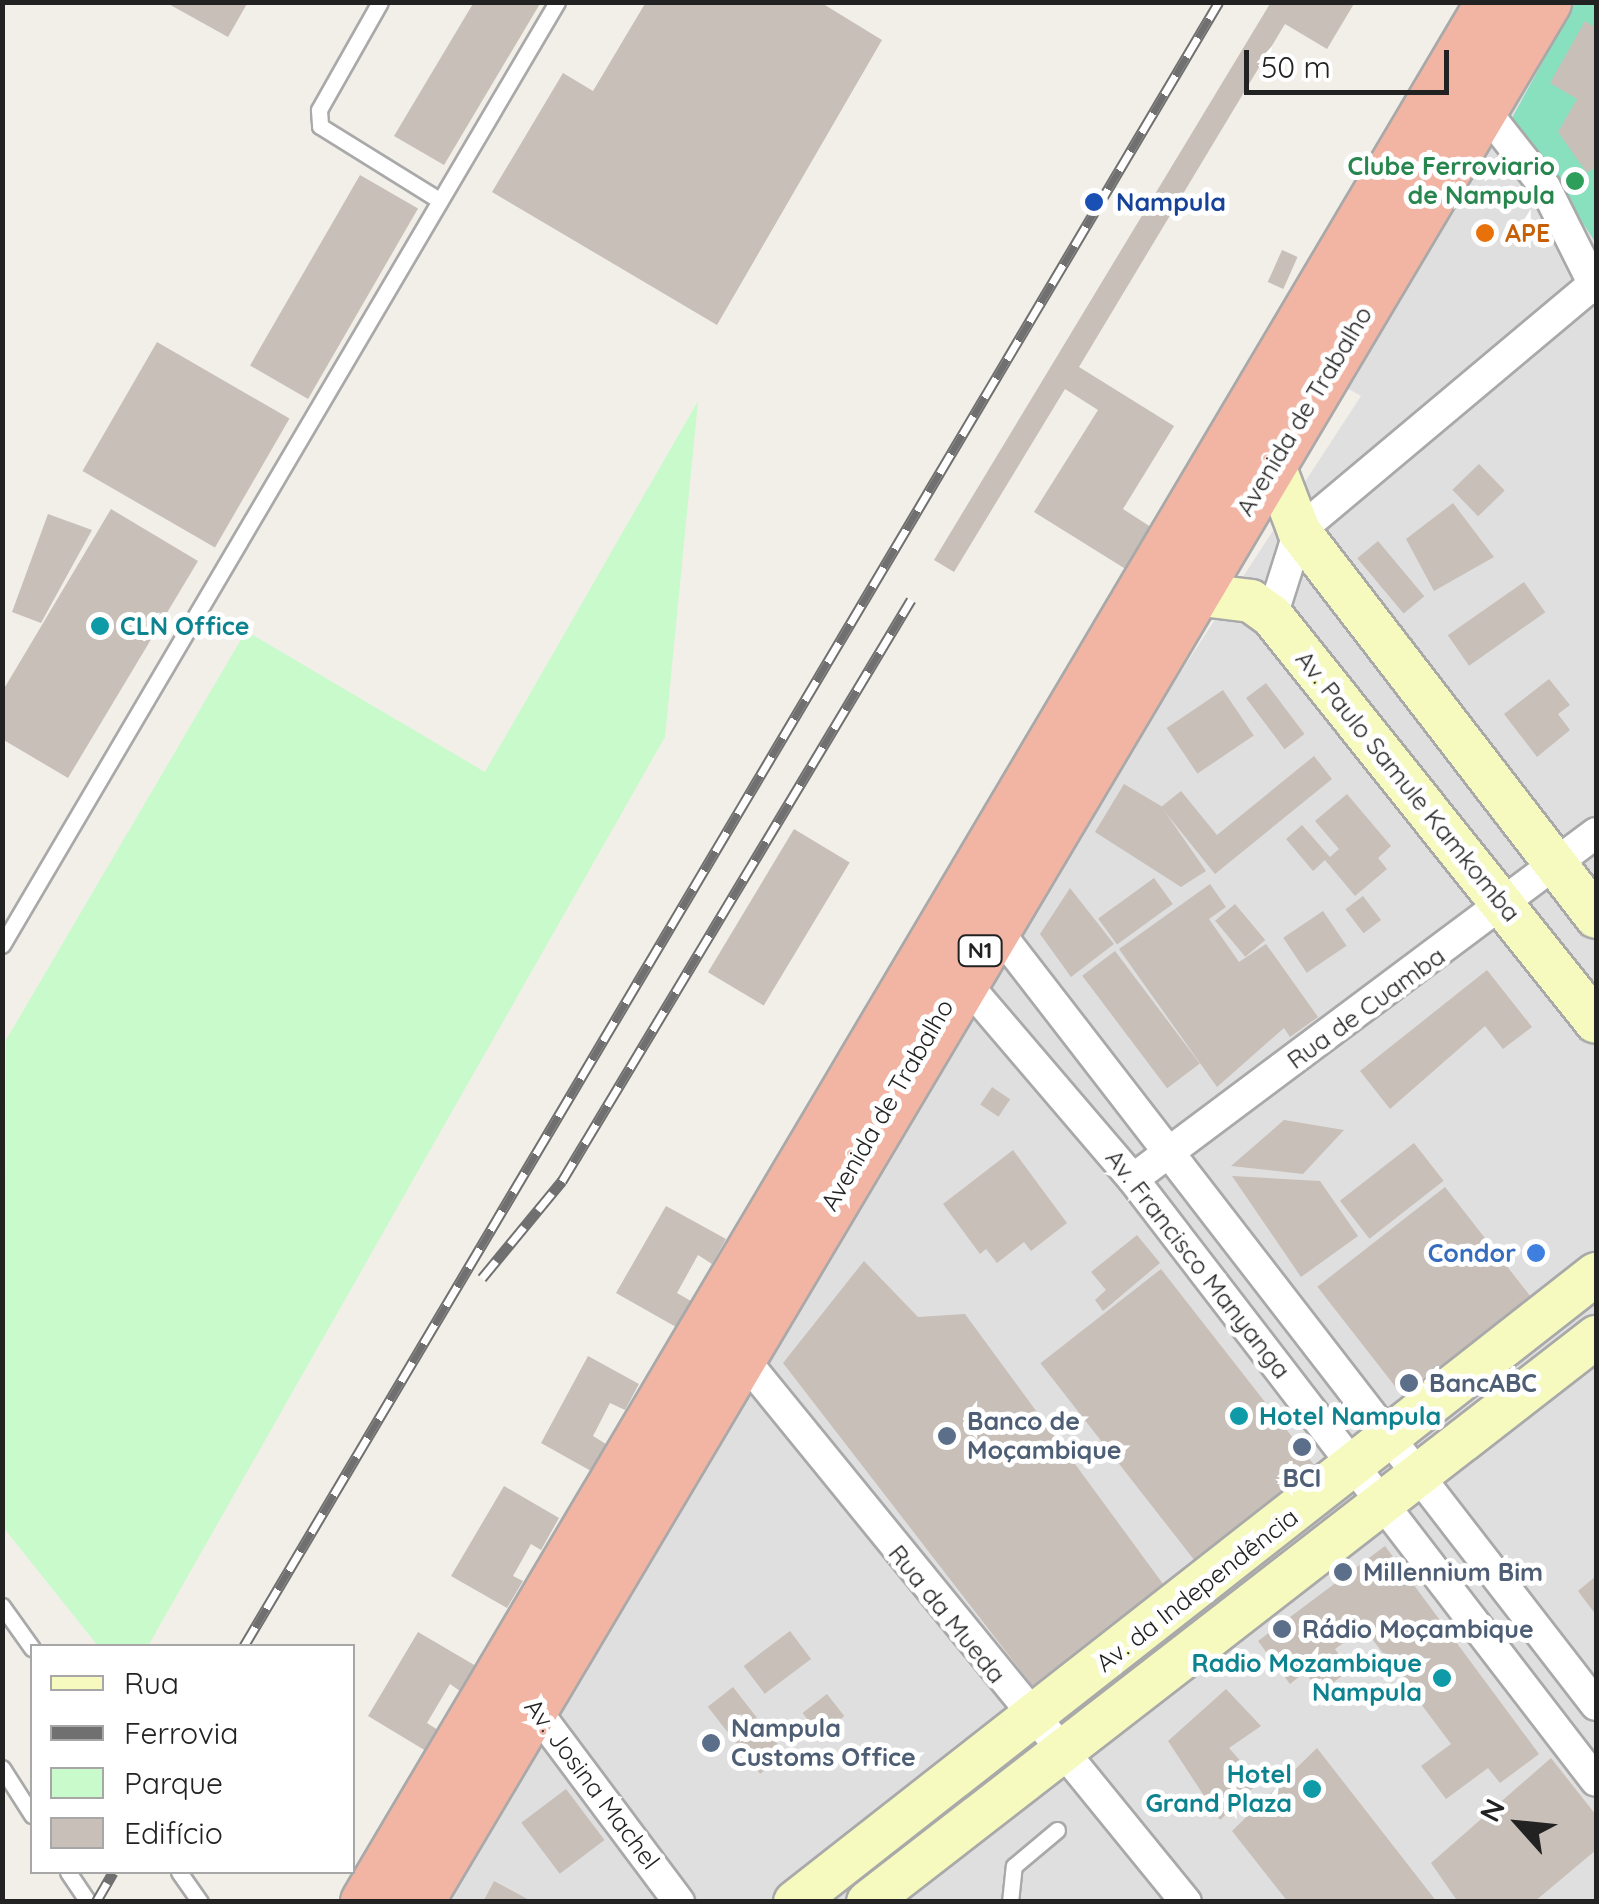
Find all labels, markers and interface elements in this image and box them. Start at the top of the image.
scale bar [1249,30,1454,92]
text: 50 m [1261,48,1331,86]
place label: Clube Ferroviario de Nampula [1348,152,1555,211]
marker: Clube Ferroviario de Nampula [1564,170,1586,192]
place label: Nampula [1116,187,1226,217]
marker: Nampula [1081,189,1107,215]
place label: APE [1505,218,1550,248]
marker: APE [1474,222,1496,244]
street label: Avenida de Trabalho [1230,301,1378,521]
place label: CLN Office [120,611,250,641]
marker: CLN Office [89,615,111,637]
street label: Av. Paulo Samule Kamkomba [1289,644,1527,928]
road number: N1 [958,934,1002,968]
street label: Rua de Cuamba [1281,941,1451,1075]
street label: Avenida de Trabalho [814,994,960,1216]
street label: Av. Francisco Manyanga [1099,1144,1297,1384]
place label: Condor [1428,1238,1516,1268]
marker: Condor [1525,1242,1547,1264]
place label: BancABC [1429,1368,1537,1398]
marker: BancABC [1398,1372,1420,1394]
place label: Hotel Nampula [1259,1401,1441,1431]
marker: Hotel Nampula [1228,1405,1250,1427]
place label: Banco de Moçambique [967,1407,1122,1466]
marker: Banco de Moçambique [936,1425,958,1447]
marker: BCI [1291,1436,1313,1458]
place label: BCI [1283,1463,1321,1493]
street label: Av. da Independência [1090,1502,1304,1678]
street label: Rua da Mueda [882,1539,1012,1689]
place label: Millennium Bim [1363,1557,1543,1587]
marker: Millennium Bim [1332,1561,1354,1583]
place label: Rádio Moçambique [1302,1614,1534,1644]
marker: Rádio Moçambique [1271,1618,1293,1640]
legend [30,1644,355,1874]
place label: Radio Mozambique Nampula [1191,1649,1422,1708]
text: Rua [124,1664,179,1702]
marker: Radio Mozambique Nampula [1431,1667,1453,1689]
street label: Av. Josina Machel [518,1693,666,1875]
text: Ferrovia [124,1714,238,1752]
place label: Nampula Customs Office [731,1714,916,1773]
marker: Nampula Customs Office [700,1732,722,1754]
place label: Hotel Grand Plaza [1145,1760,1292,1819]
text: Parque [124,1764,223,1802]
north arrow [1469,1774,1569,1874]
marker: Hotel Grand Plaza [1301,1778,1323,1800]
text: N [1472,1793,1512,1827]
text: Edifício [124,1814,223,1852]

